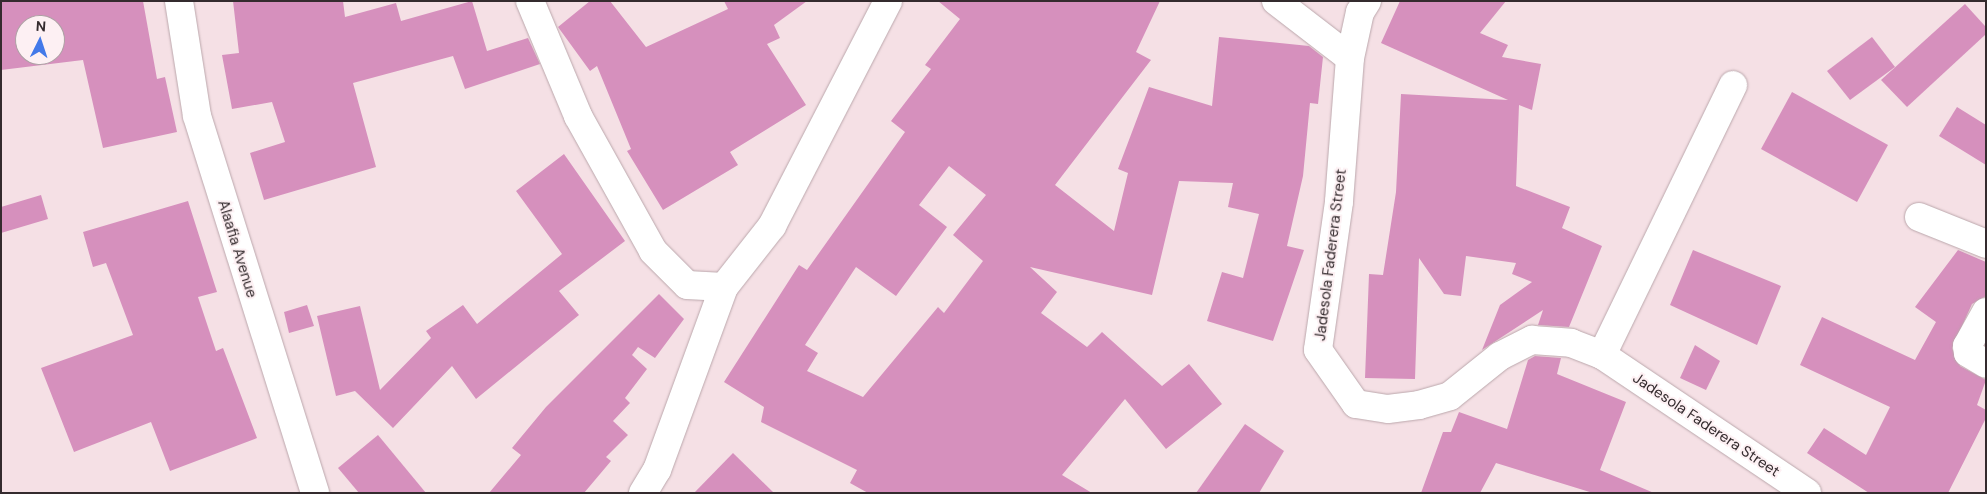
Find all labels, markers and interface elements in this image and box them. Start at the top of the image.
north arrow [15,15,65,65]
text: N [35,17,47,35]
street label: Jadesola Faderera Street [1312,168,1350,342]
street label: Alaafia Avenue [214,198,260,300]
street label: Jadesola Faderera Street [1629,369,1783,481]

